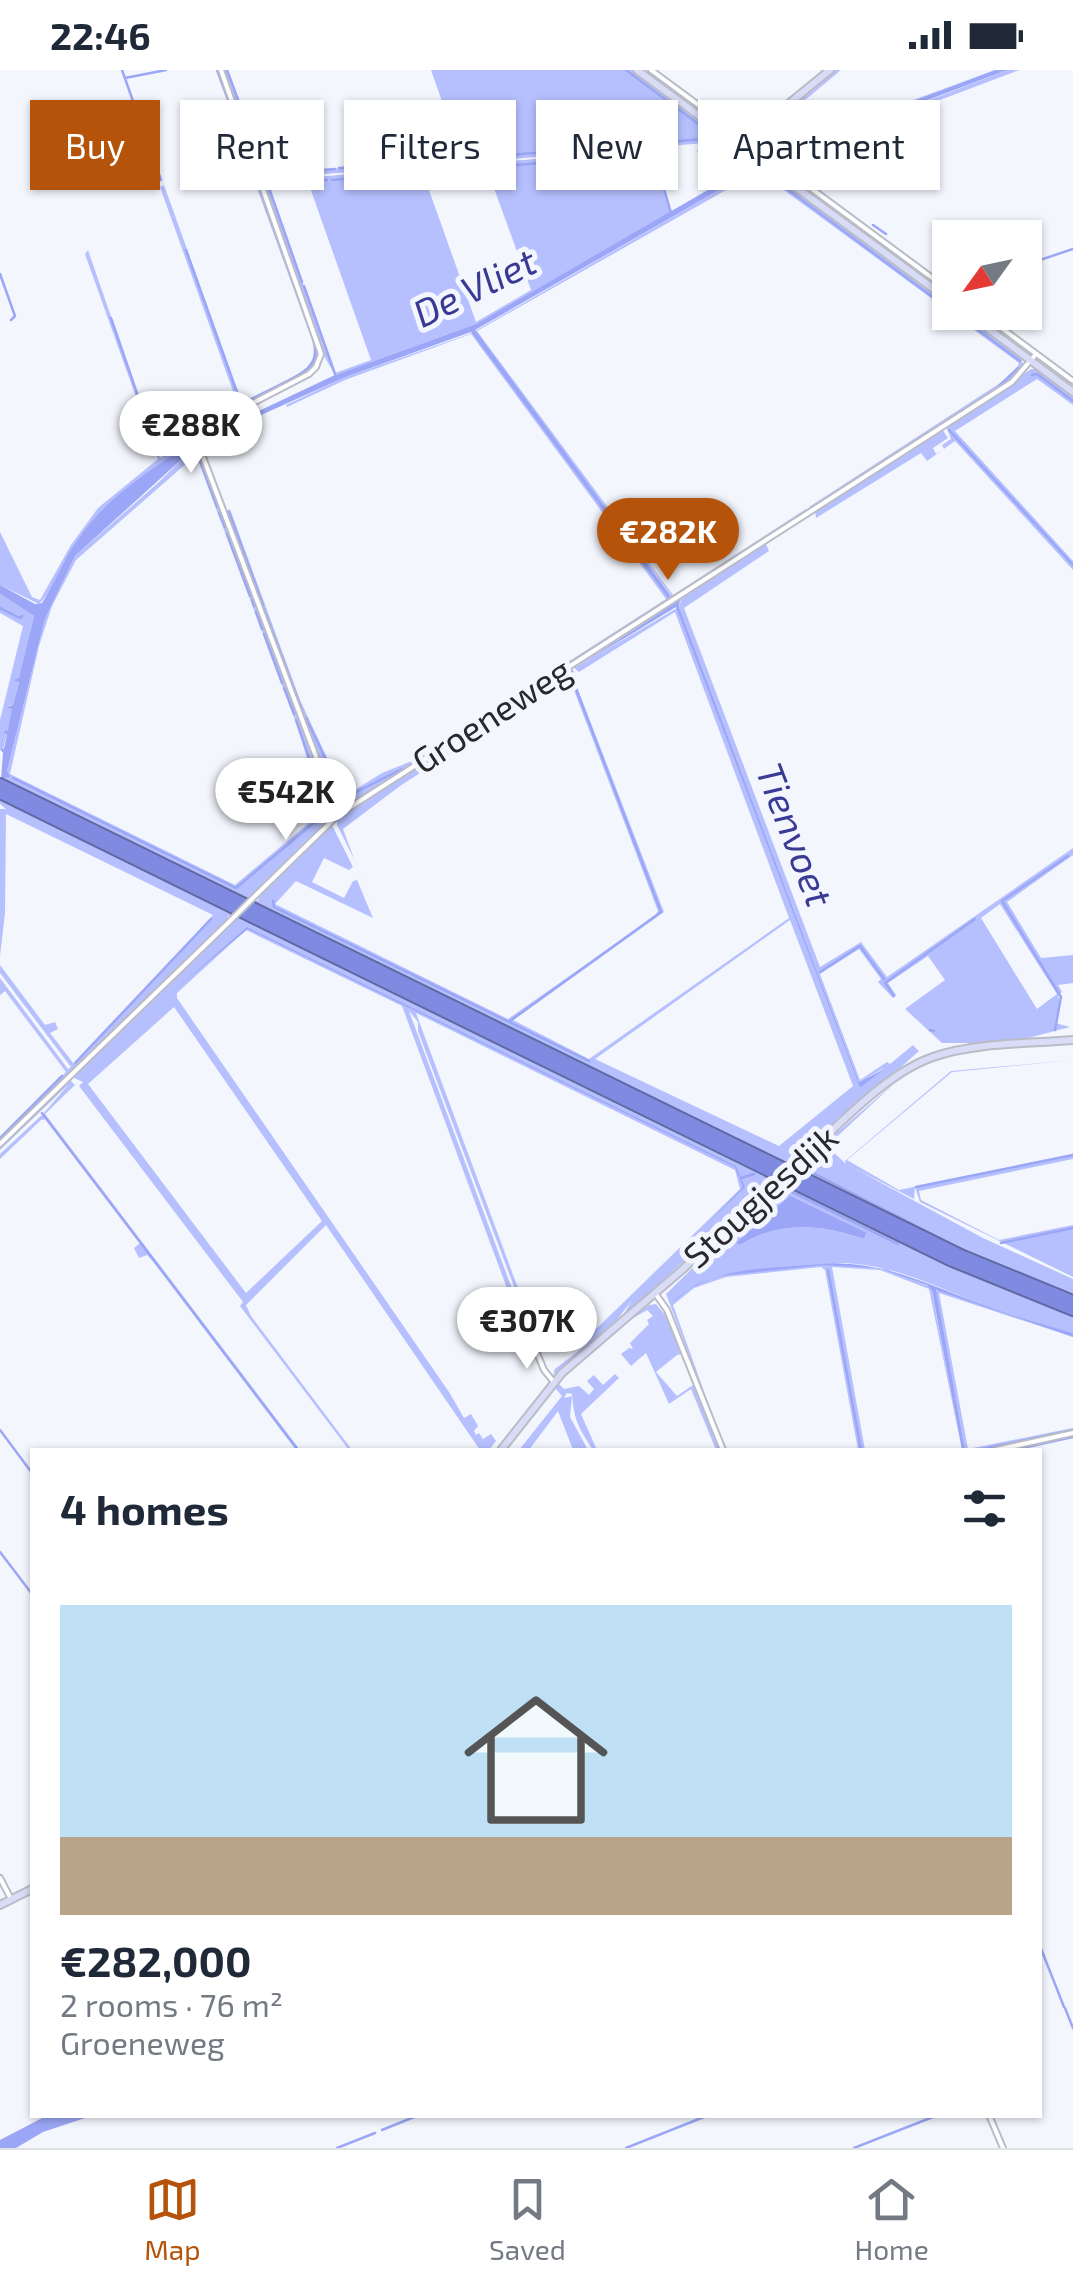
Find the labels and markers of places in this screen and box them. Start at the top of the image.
pin: €288K [121,391,261,476]
pin: €282K [598,498,738,583]
pin: €542K [216,758,356,843]
pin: €307K [457,1287,597,1372]

